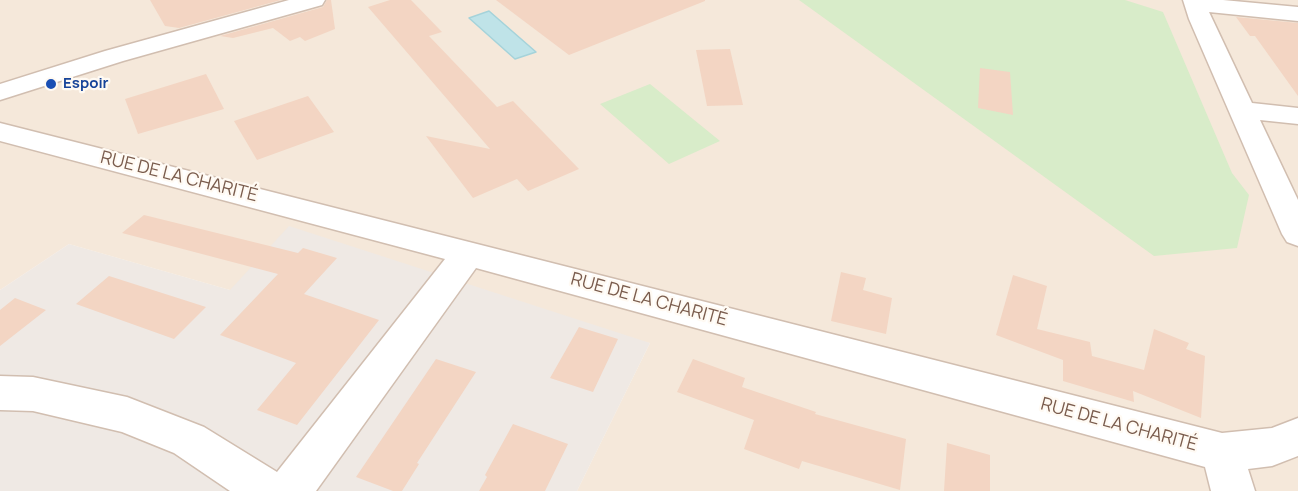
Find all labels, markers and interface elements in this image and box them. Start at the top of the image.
place label: Espoir [63,75,109,93]
marker: Espoir [44,77,58,91]
street label: RUE DE LA CHARITÉ [98,147,260,207]
street label: RUE DE LA CHARITÉ [568,269,730,331]
street label: RUE DE LA CHARITÉ [1038,394,1200,456]

